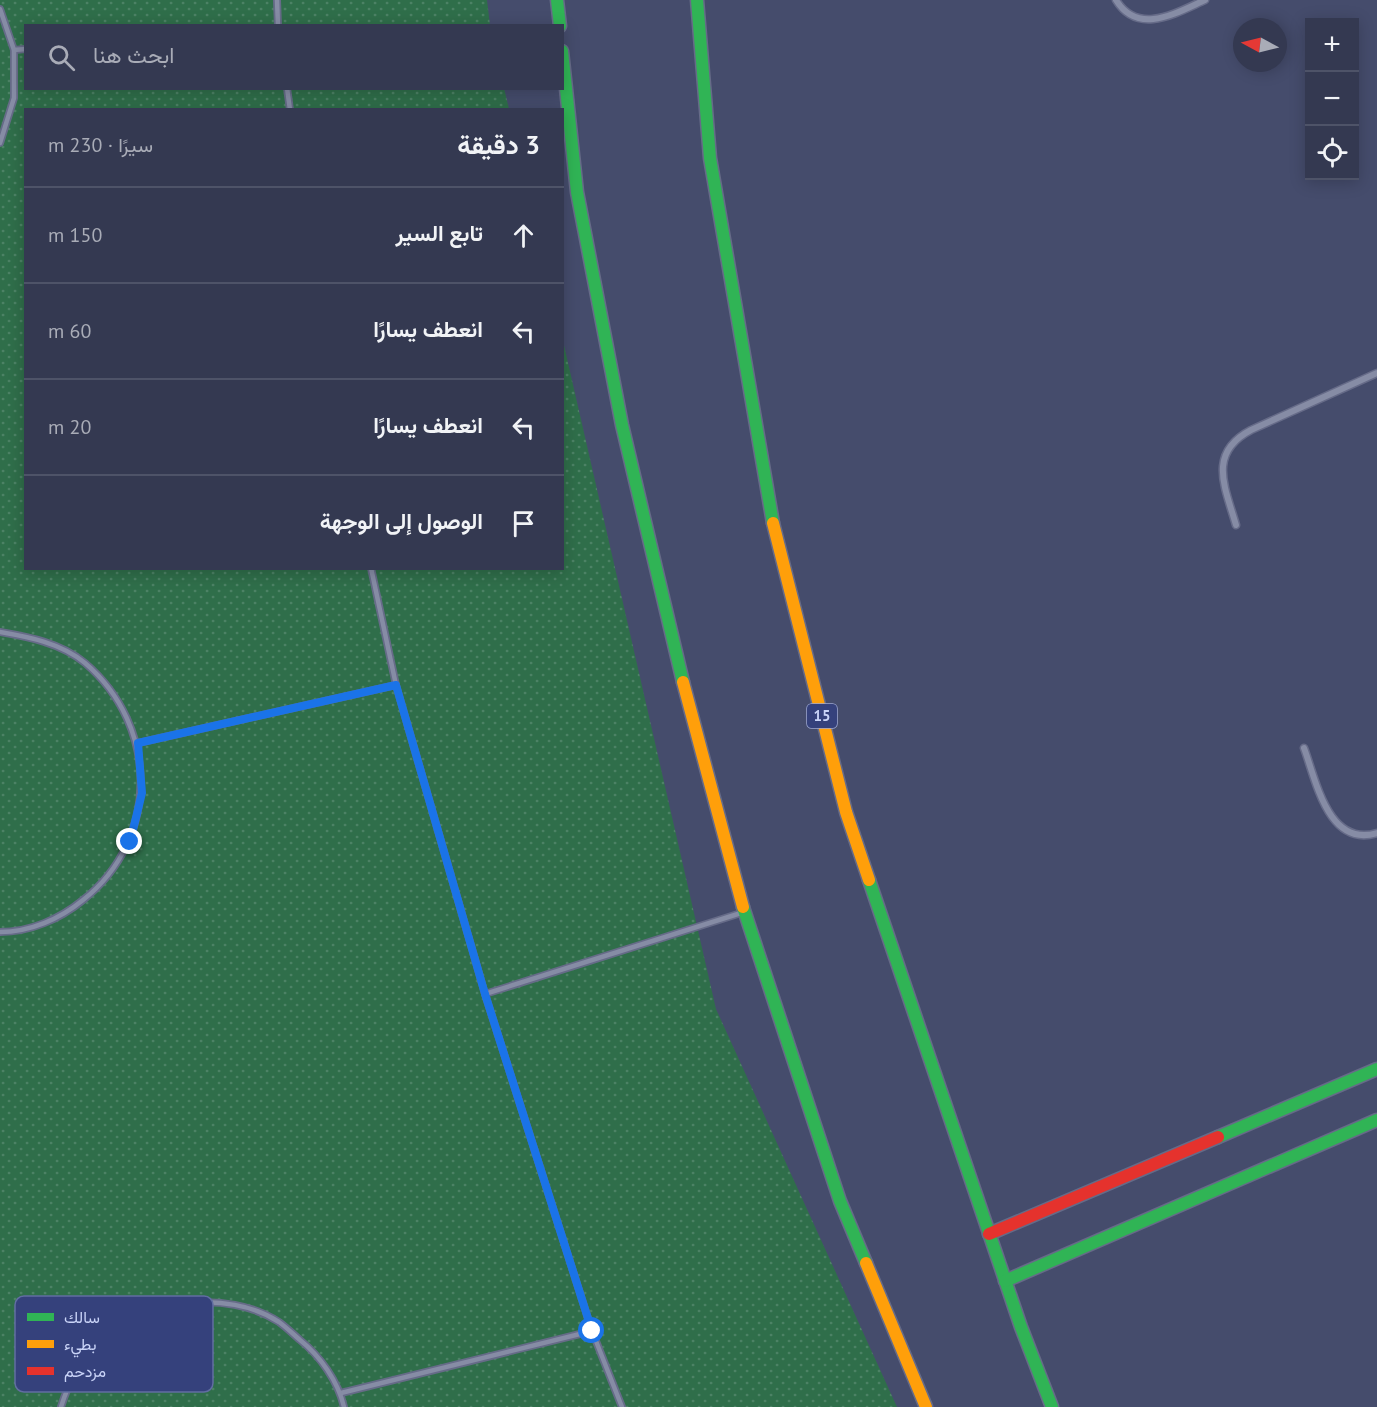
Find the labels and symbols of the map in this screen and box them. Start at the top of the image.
north arrow [1233,18,1287,72]
road number: 15 [807,704,837,728]
route end [116,828,142,854]
legend [15,1296,213,1392]
text: سالك [64,1307,100,1327]
route start [578,1317,604,1343]
text: بطيء [64,1334,96,1358]
text: مزدحم [64,1361,106,1382]

